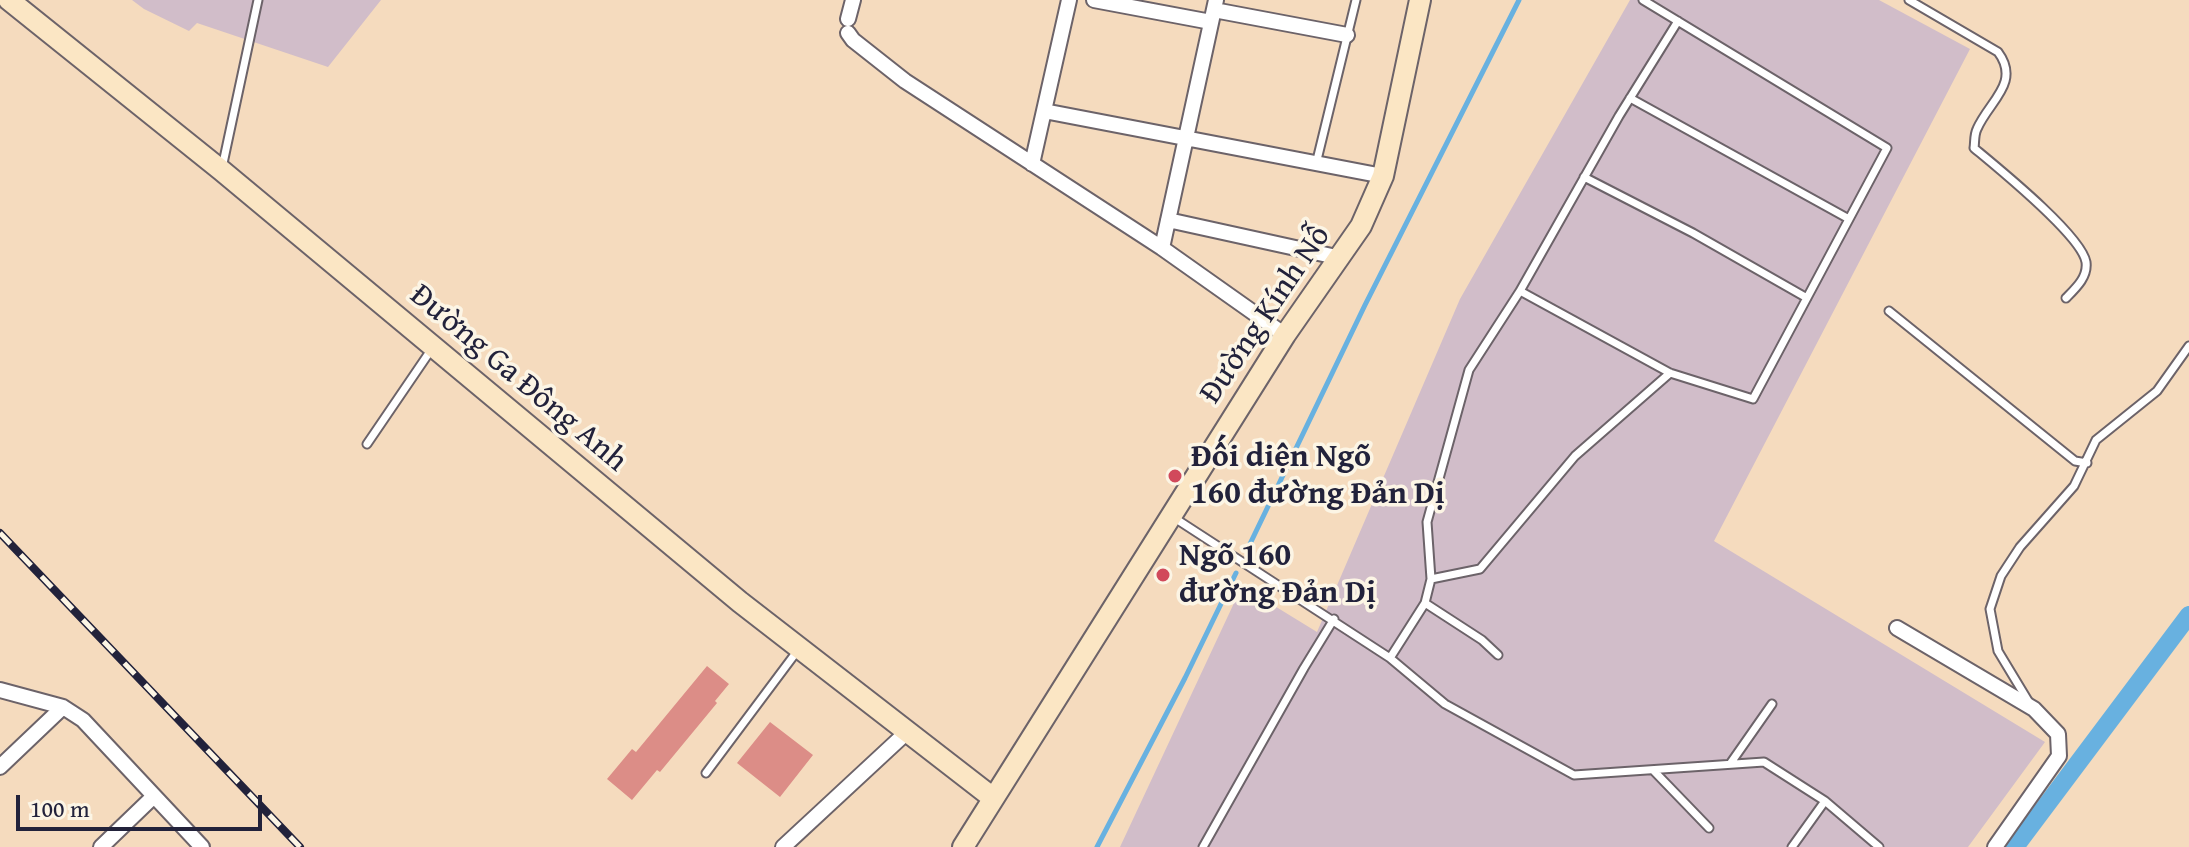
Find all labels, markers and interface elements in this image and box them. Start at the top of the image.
street label: Đường Kính Nỗ [1192,219,1340,411]
street label: Đường Ga Đông Anh [402,277,634,481]
place label: Đối diện Ngõ 160 đường Đản Dị [1191,439,1445,514]
marker: Đối diện Ngõ 160 đường Đản Dị [1166,467,1184,485]
place label: Ngõ 160 đường Đản Dị [1179,538,1376,613]
marker: Ngõ 160 đường Đản Dị [1154,566,1172,584]
scale bar [20,779,266,829]
text: 100 m [30,791,90,826]

